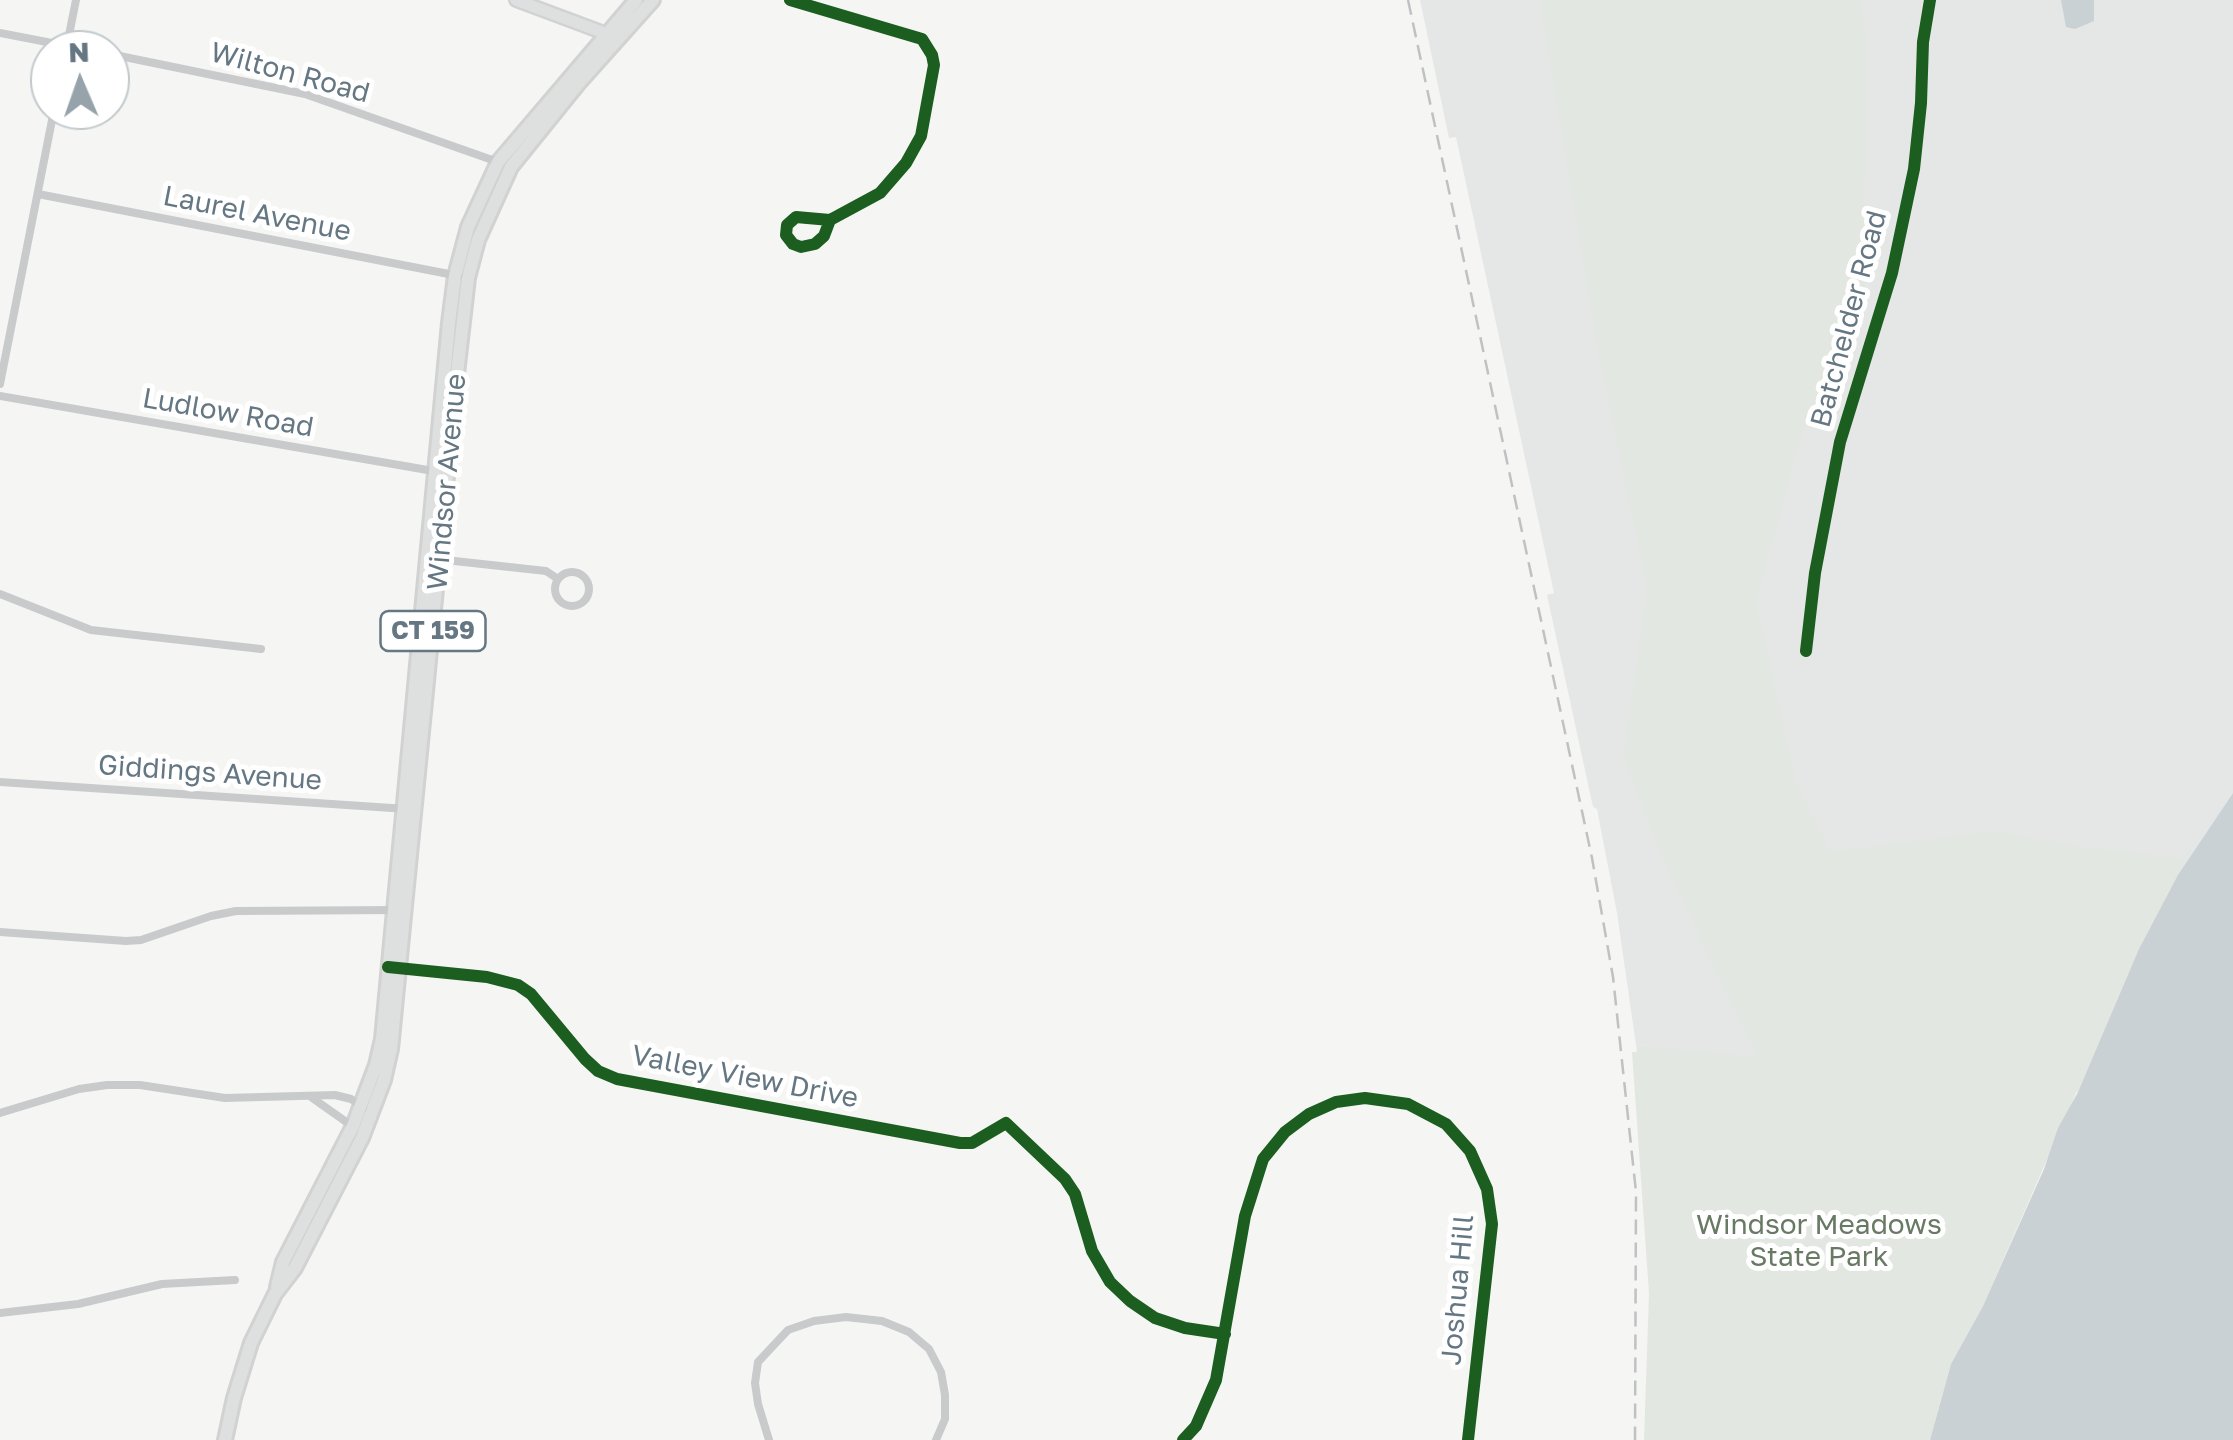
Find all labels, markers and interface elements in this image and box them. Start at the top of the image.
north arrow [30,30,130,130]
text: N [68,35,90,68]
street label: Wilton Road [207,36,373,110]
street label: Laurel Avenue [160,179,354,249]
street label: Batchelder Road [1804,207,1894,431]
street label: Windsor Avenue [421,372,473,592]
street label: Ludlow Road [140,381,316,445]
road number: CT 159 [380,611,486,651]
street label: Giddings Avenue [97,748,323,798]
street label: Valley View Drive [629,1039,861,1115]
park label: Windsor Meadows State Park [1696,1208,1942,1274]
street label: Joshua Hill [1435,1213,1481,1367]

